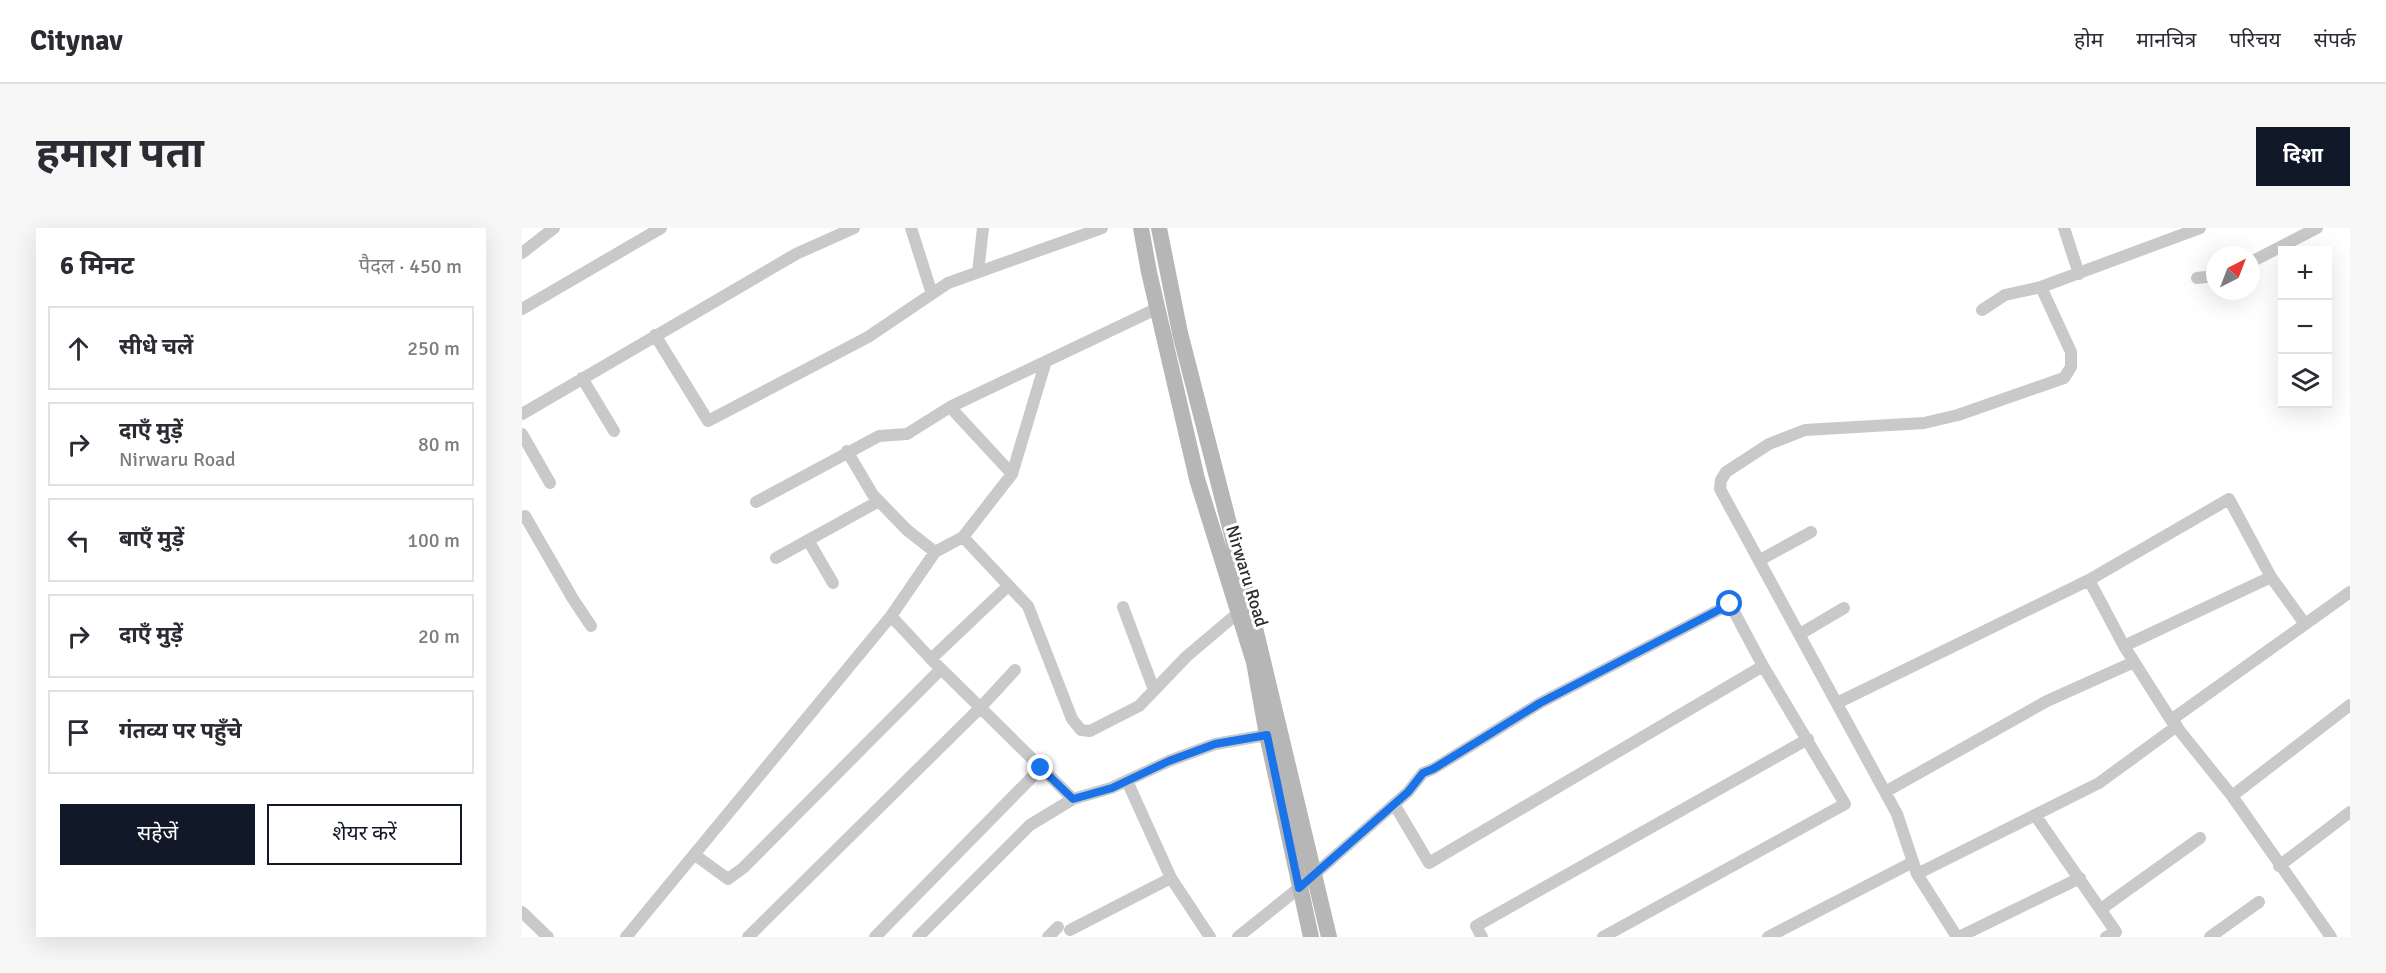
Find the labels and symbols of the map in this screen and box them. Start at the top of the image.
north arrow [2206,246,2260,300]
street label: Nirwaru Road [1221,523,1273,629]
route start [1716,590,1742,616]
route end [1027,754,1053,780]

